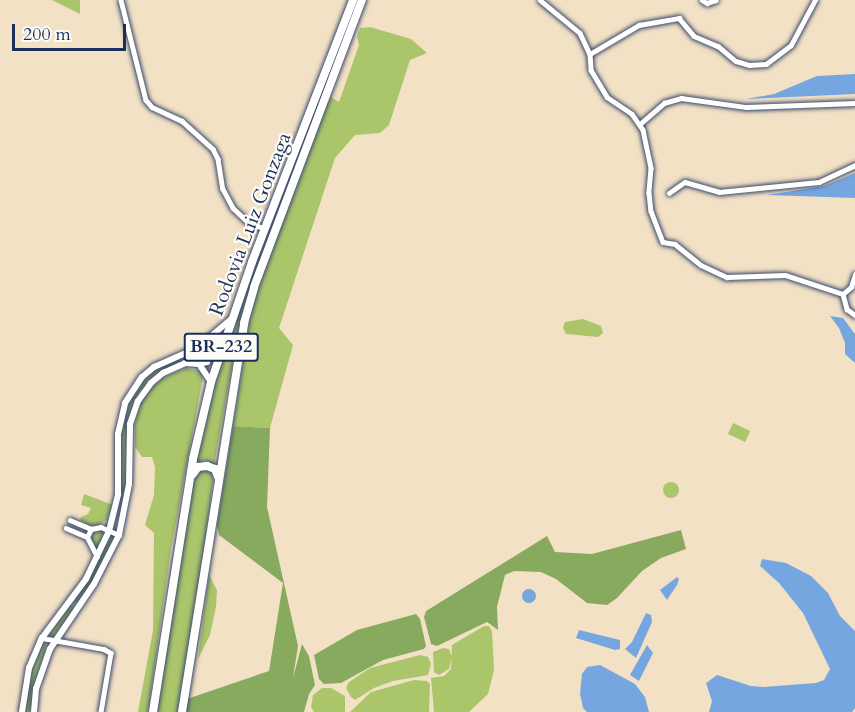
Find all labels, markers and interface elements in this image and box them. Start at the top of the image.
scale bar [15,12,129,50]
text: 200 m [23,22,71,47]
street label: Rodovia Luiz Gonzaga [204,129,296,319]
road number: BR-232 [184,332,258,362]

